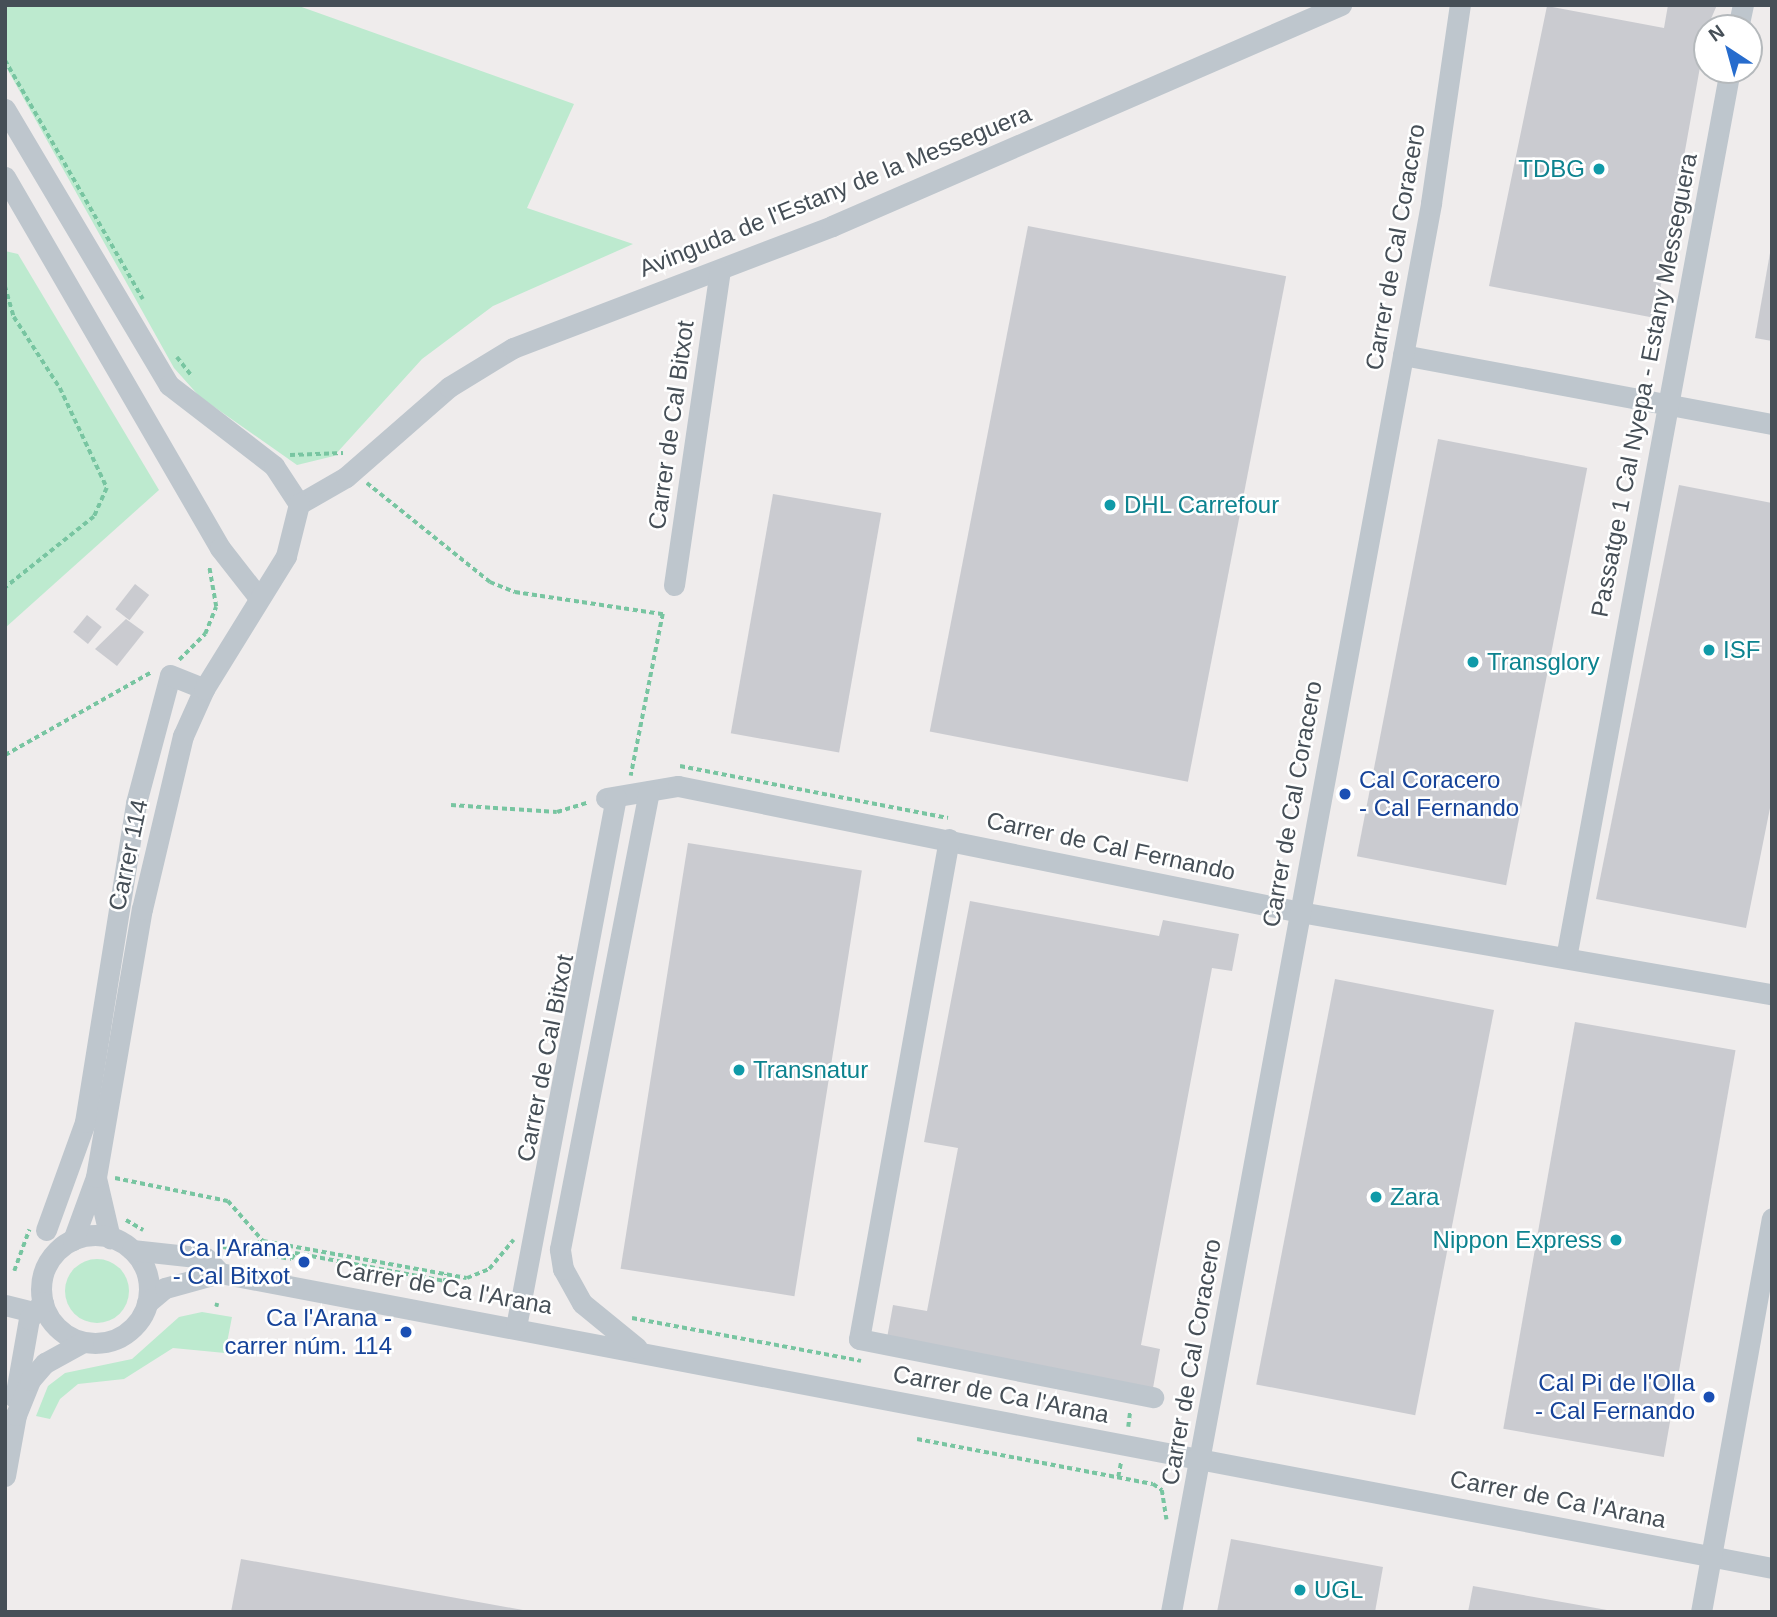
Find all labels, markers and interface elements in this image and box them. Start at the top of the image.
north arrow [1693,14,1763,84]
text: N [1705,21,1728,46]
street label: Avinguda de l'Estany de la Messeguera [635,99,1035,283]
street label: Carrer de Cal Coracero [1359,122,1431,372]
street label: Passatge 1 Cal Nyepa - Estany Messeguera [1585,150,1703,620]
place label: TDBG [1518,155,1585,183]
marker: TDBG [1591,161,1607,177]
street label: Carrer de Cal Bitxot [642,319,700,531]
place label: DHL Carrefour [1124,491,1280,519]
marker: DHL Carrefour [1102,497,1118,513]
place label: ISF [1723,636,1760,664]
marker: ISF [1701,642,1717,658]
place label: Transglory [1487,648,1599,676]
marker: Transglory [1465,654,1481,670]
street label: Carrer de Cal Coracero [1256,679,1328,929]
place label: Cal Coracero - Cal Fernando [1359,766,1519,822]
marker: Cal Coracero - Cal Fernando [1337,786,1353,802]
street label: Carrer 114 [102,797,154,913]
street label: Carrer de Cal Fernando [984,806,1238,886]
street label: Carrer de Cal Bitxot [511,952,579,1164]
place label: Transnatur [753,1056,868,1084]
marker: Transnatur [731,1062,747,1078]
place label: Zara [1390,1183,1439,1211]
marker: Zara [1368,1189,1384,1205]
place label: Nippon Express [1433,1226,1602,1254]
marker: Nippon Express [1608,1232,1624,1248]
place label: Ca l'Arana - Cal Bitxot [173,1234,290,1290]
street label: Carrer de Cal Coracero [1155,1237,1227,1487]
marker: Ca l'Arana - Cal Bitxot [296,1254,312,1270]
street label: Carrer de Ca l'Arana [333,1254,555,1320]
place label: Ca l'Arana - carrer núm. 114 [224,1304,392,1360]
marker: Ca l'Arana - carrer núm. 114 [398,1324,414,1340]
street label: Carrer de Ca l'Arana [891,1359,1111,1429]
place label: Cal Pi de l'Olla - Cal Fernando [1535,1369,1695,1425]
marker: Cal Pi de l'Olla - Cal Fernando [1701,1389,1717,1405]
street label: Carrer de Ca l'Arana [1448,1464,1668,1534]
place label: UGL [1314,1576,1363,1604]
marker: UGL [1292,1582,1308,1598]

